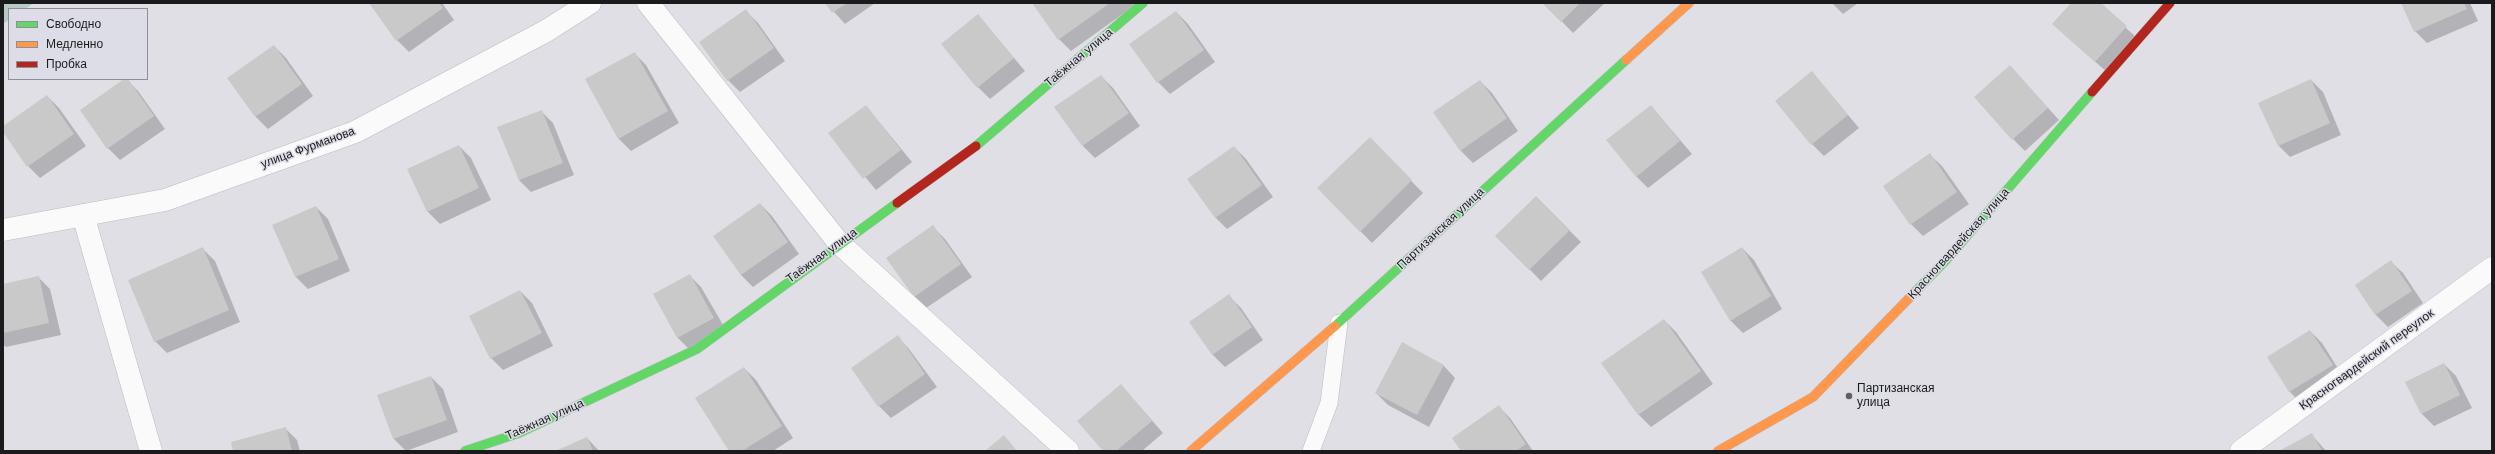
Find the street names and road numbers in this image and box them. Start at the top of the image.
street label: Таёжная улица [1042,25,1116,91]
street label: улица Фурманова [259,124,357,172]
street label: Партизанская улица [1395,185,1487,273]
street label: Красногвардейская улица [1905,185,2013,303]
street label: Таёжная улица [784,225,860,287]
street label: Красногвардейский переулок [2297,306,2437,414]
street label: Таёжная улица [504,396,586,444]

